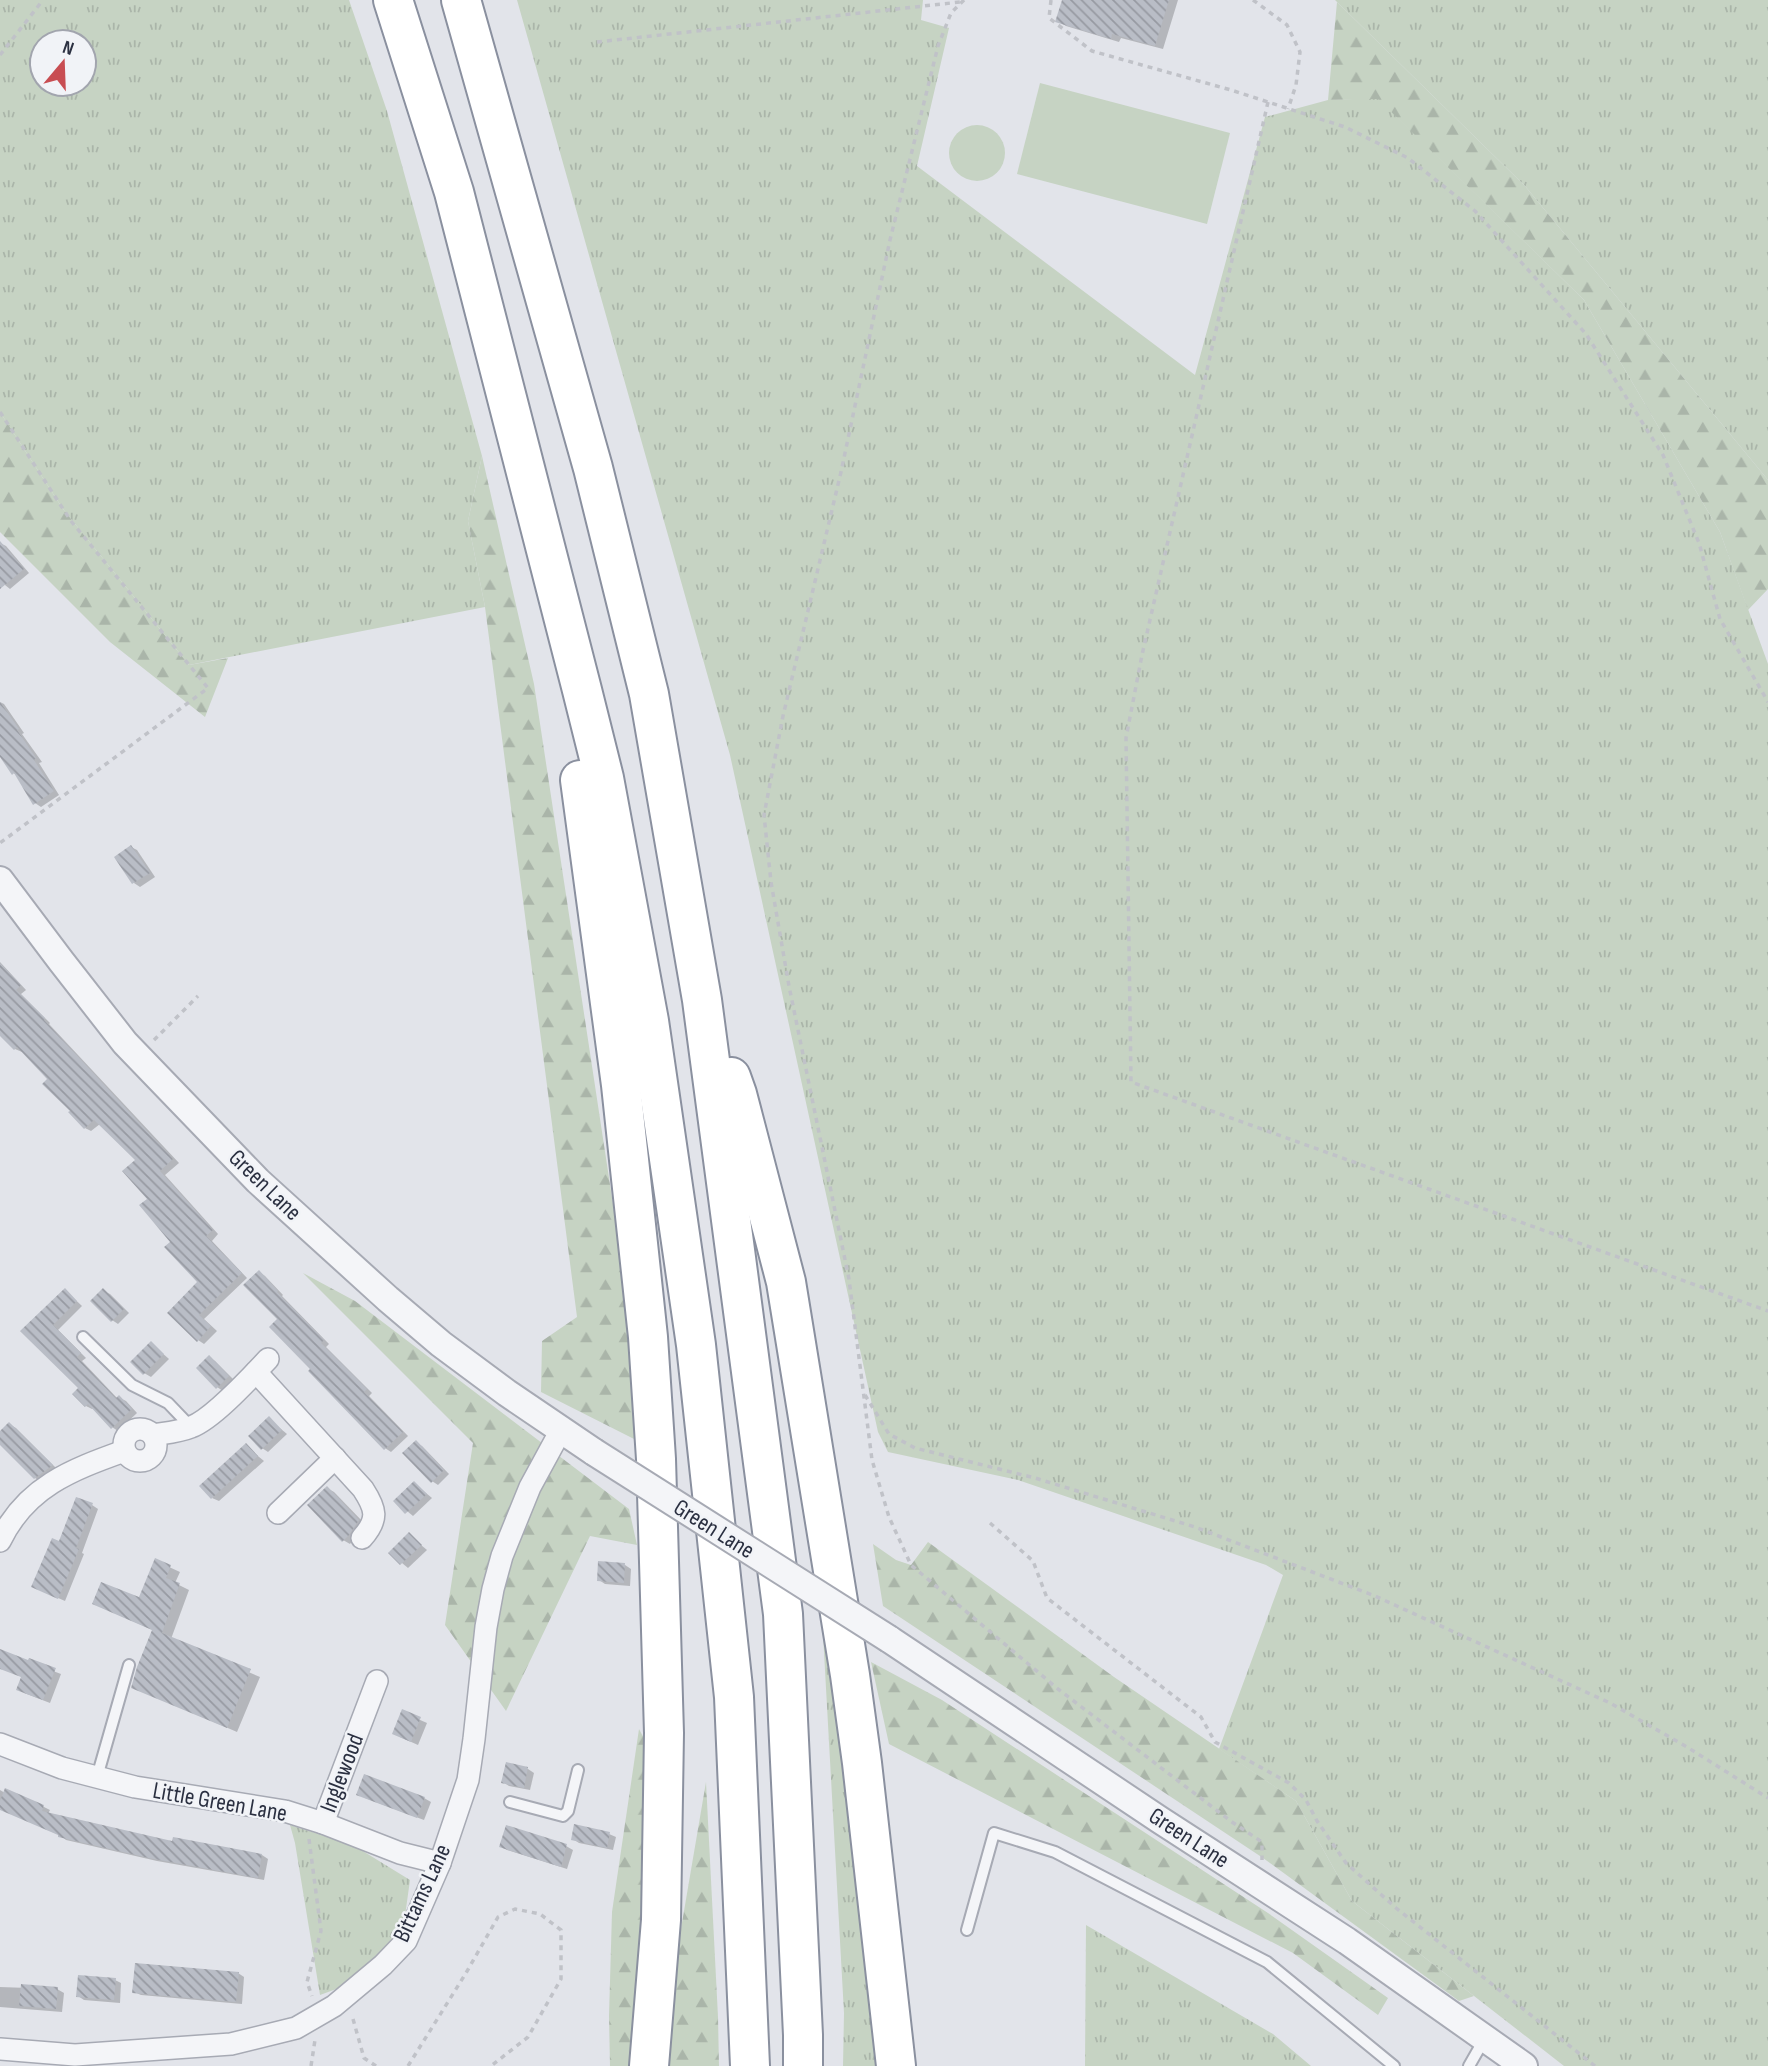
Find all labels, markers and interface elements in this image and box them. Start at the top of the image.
north arrow [28,28,98,98]
text: N [60,36,77,61]
street label: Green Lane [223,1143,307,1227]
street label: Green Lane [668,1493,760,1565]
street label: Inglewood [314,1730,370,1816]
street label: Little Green Lane [151,1776,289,1828]
street label: Green Lane [1143,1801,1235,1875]
street label: Bittams Lane [387,1839,457,1947]

